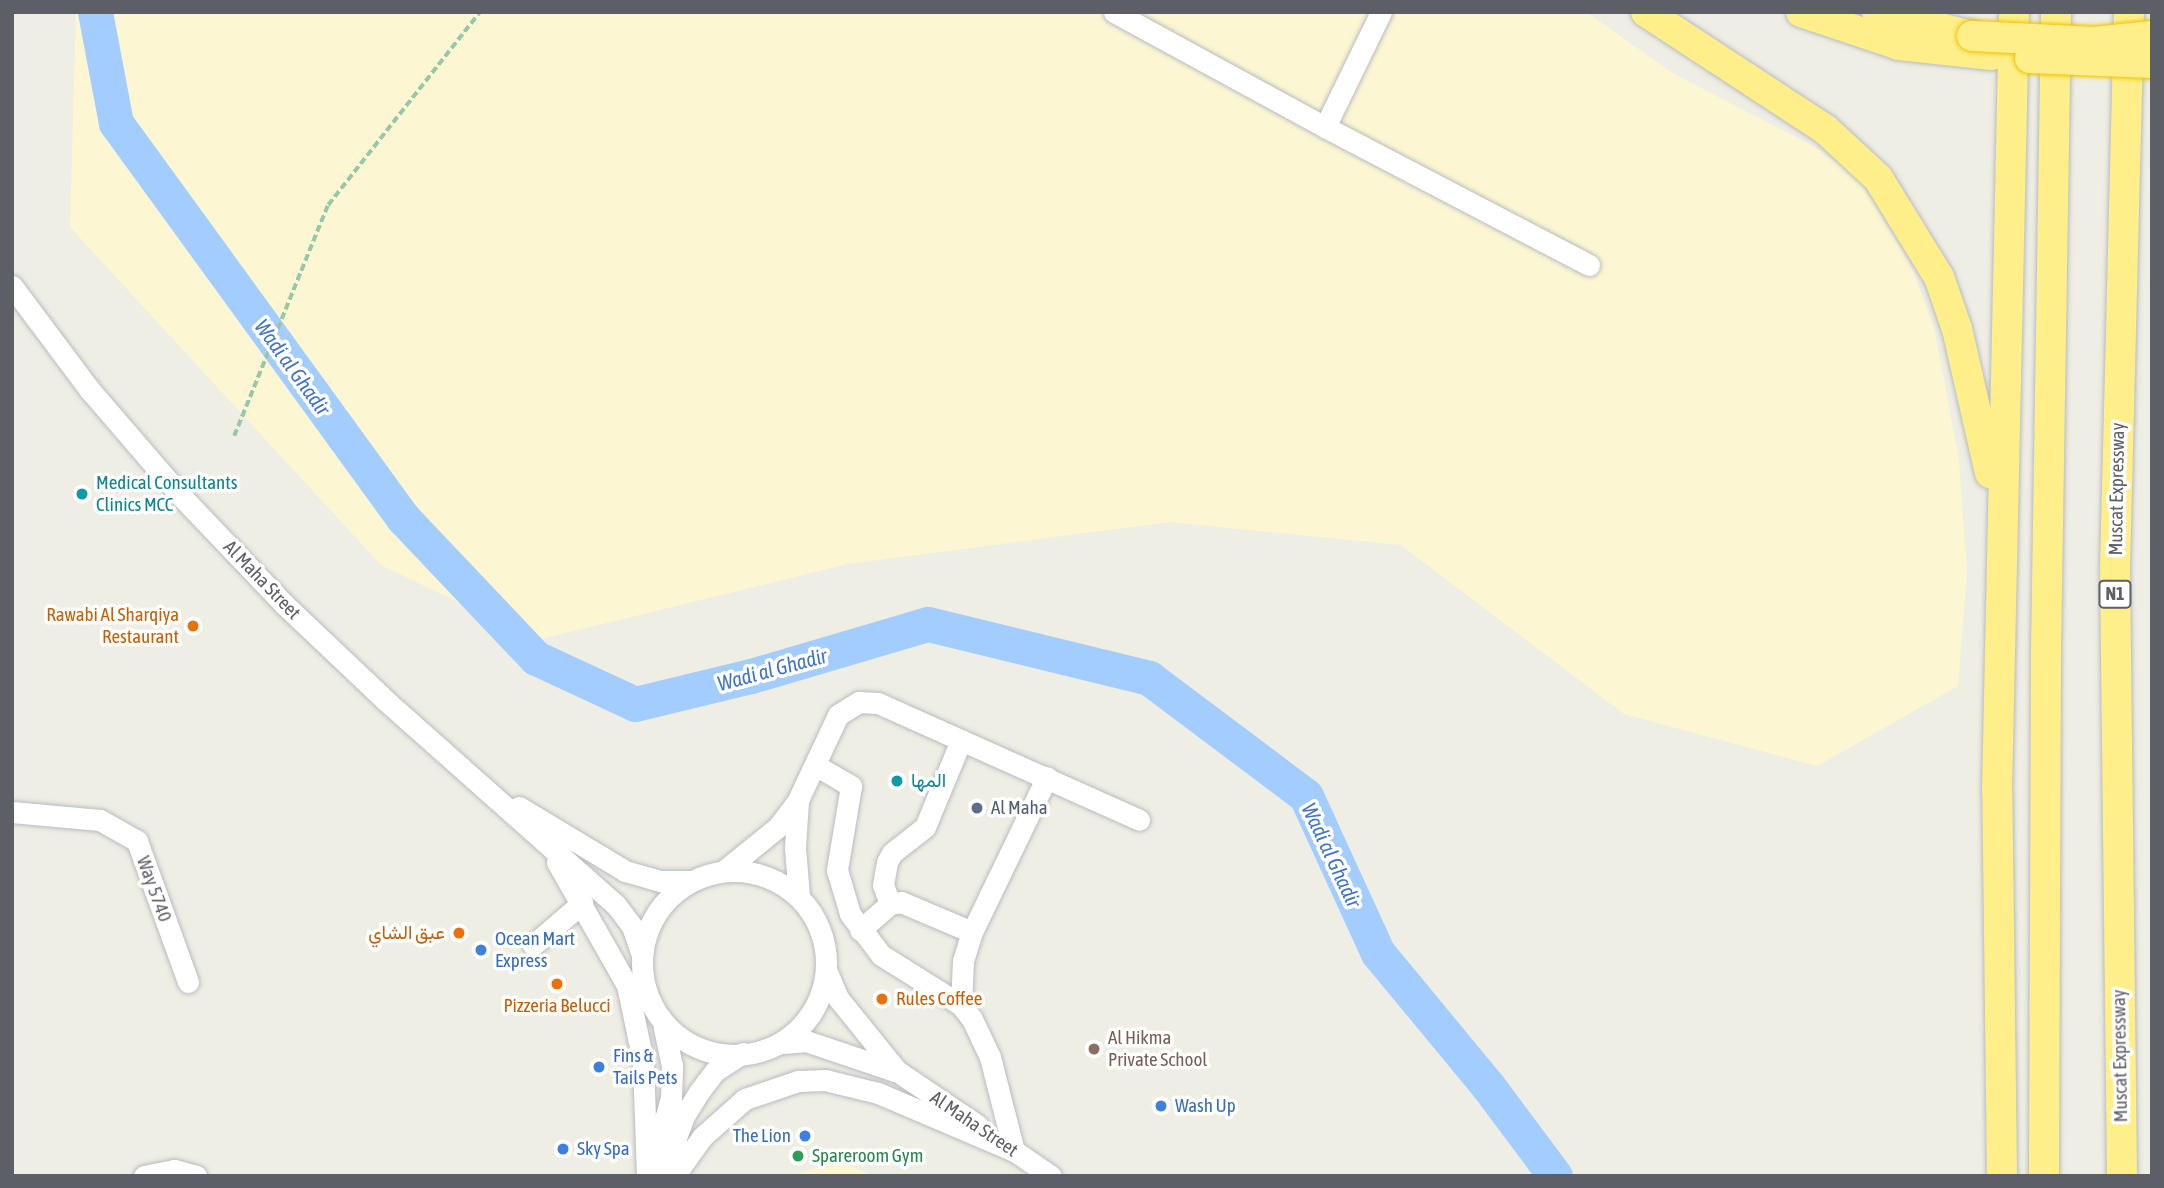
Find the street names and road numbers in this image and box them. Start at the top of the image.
street label: Muscat Expressway [2104,422,2130,556]
street label: Al Maha Street [219,536,305,624]
road number: N1 [2098,580,2132,608]
street label: Way 5740 [132,853,176,925]
street label: Muscat Expressway [2107,989,2133,1123]
street label: Al Maha Street [926,1086,1022,1162]

